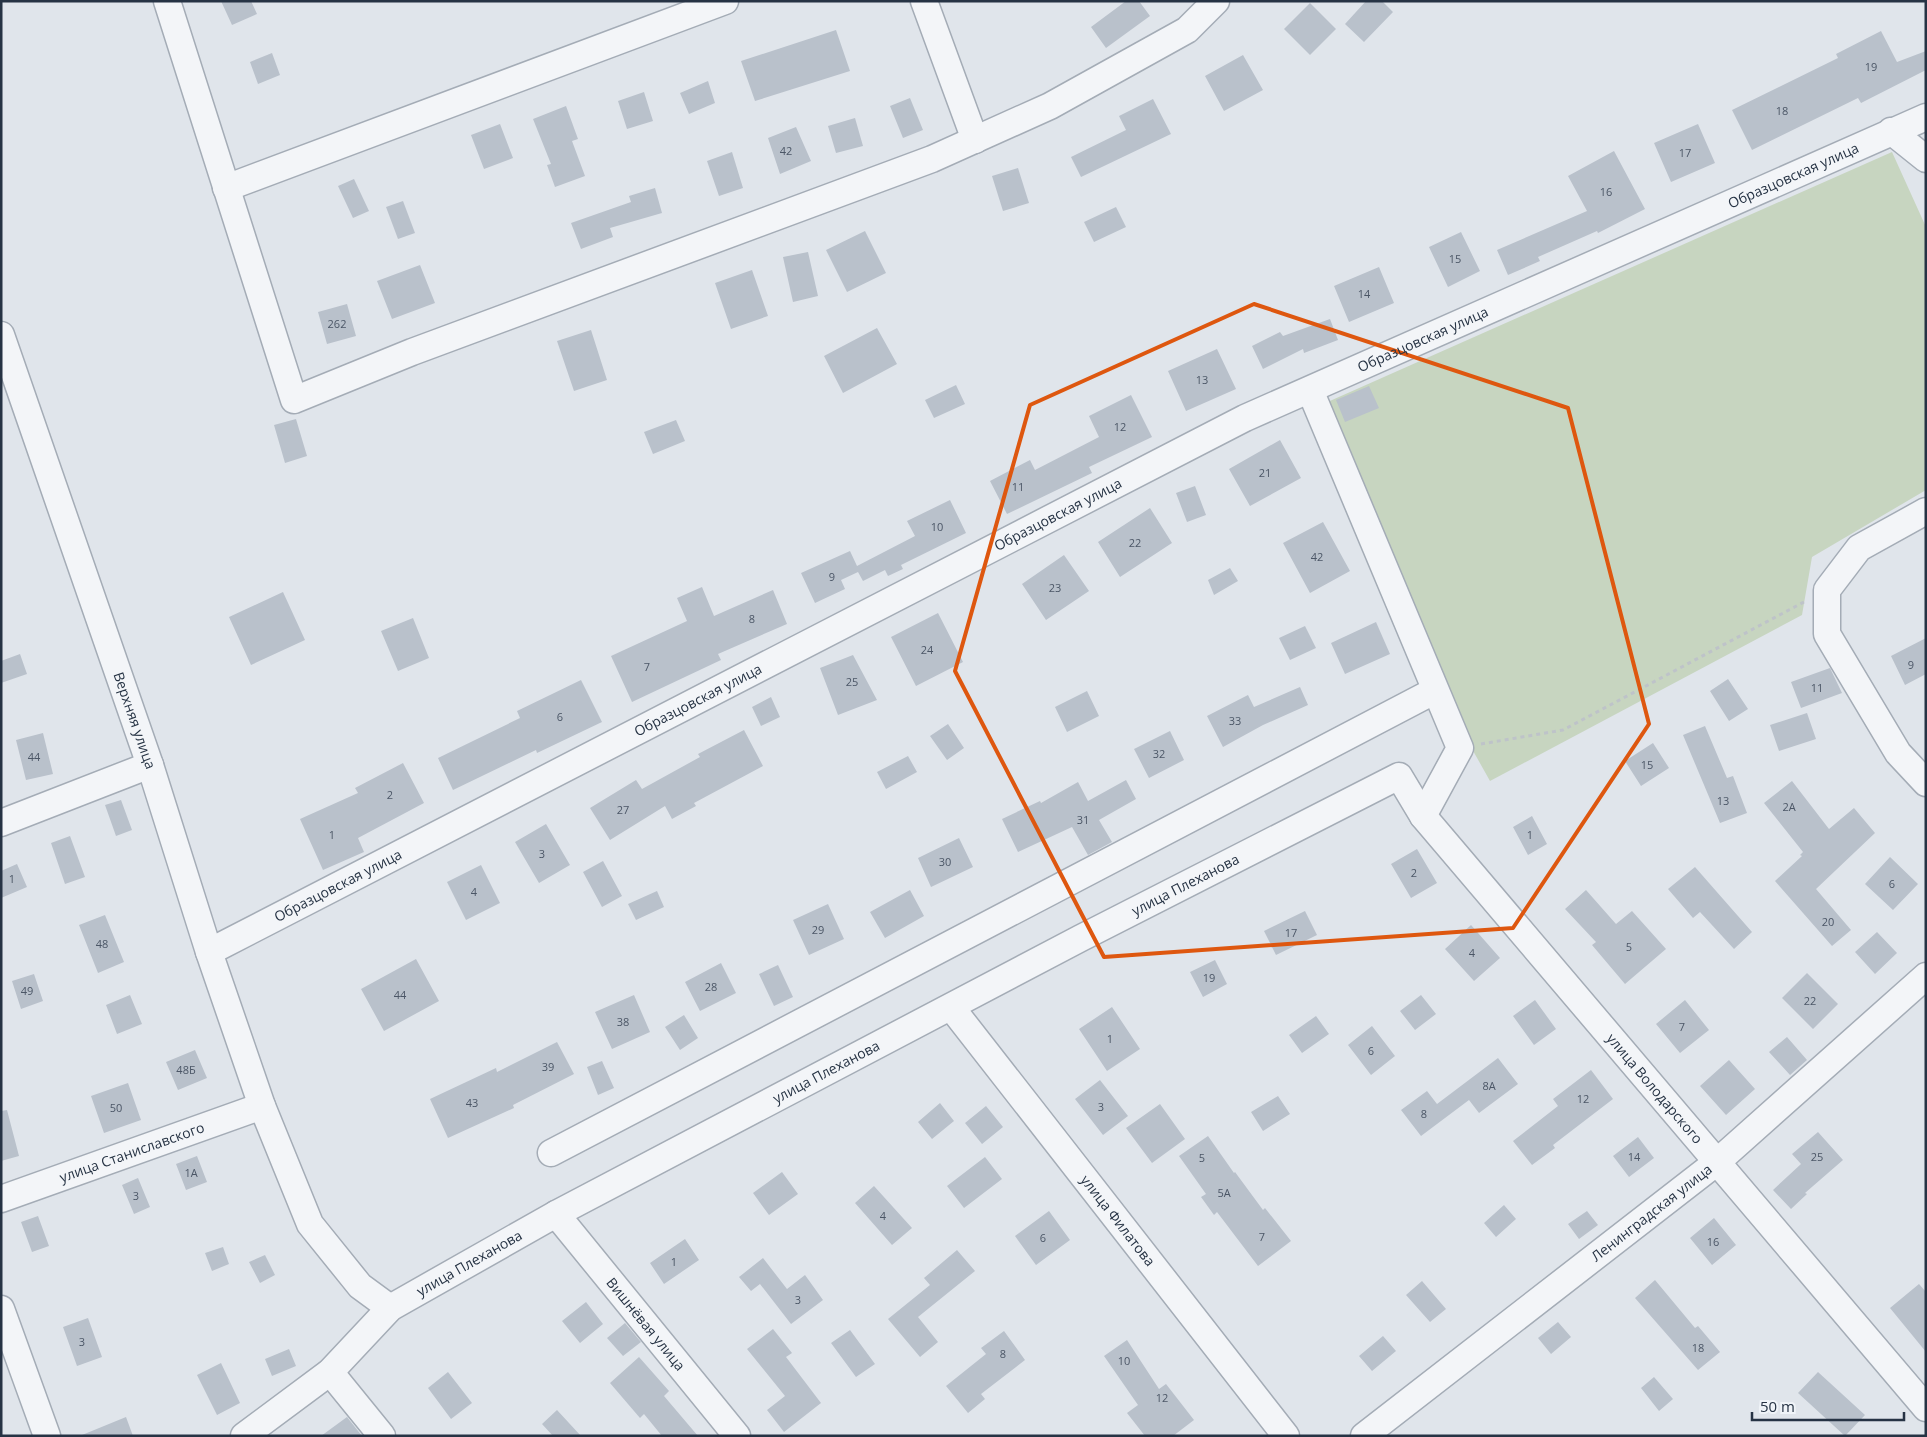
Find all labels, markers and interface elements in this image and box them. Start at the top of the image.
house number: 19 [1865,59,1877,74]
house number: 18 [1776,103,1788,118]
street label: Образцовская улица [1725,138,1862,212]
house number: 42 [780,143,792,158]
house number: 17 [1679,145,1691,160]
house number: 16 [1600,184,1612,199]
house number: 15 [1449,251,1461,266]
house number: 14 [1358,286,1371,301]
street label: Образцовская улица [1354,302,1491,376]
house number: 262 [328,316,346,331]
house number: 13 [1196,372,1208,387]
house number: 12 [1114,419,1126,434]
house number: 21 [1259,465,1271,480]
street label: Образцовская улица [991,473,1125,555]
house number: 11 [1012,479,1024,494]
house number: 10 [931,519,943,534]
house number: 22 [1129,535,1141,550]
house number: 42 [1311,549,1323,564]
house number: 9 [829,569,835,584]
house number: 23 [1049,580,1061,595]
house number: 8 [749,611,755,626]
house number: 24 [921,642,934,657]
house number: 9 [1908,657,1914,672]
street label: Образцовская улица [631,659,765,740]
house number: 7 [644,659,650,674]
street label: Верхняя улица [109,669,161,771]
house number: 25 [846,674,858,689]
house number: 11 [1811,680,1823,695]
house number: 6 [557,709,563,724]
house number: 33 [1229,713,1241,728]
house number: 32 [1153,746,1165,761]
house number: 44 [28,749,41,764]
house number: 15 [1641,757,1653,772]
house number: 2 [387,787,393,802]
house number: 13 [1717,793,1729,808]
house number: 2А [1782,799,1796,814]
house number: 27 [617,802,629,817]
house number: 31 [1077,812,1089,827]
house number: 1 [329,827,335,842]
house number: 1 [1527,827,1533,842]
street label: Образцовская улица [271,844,405,926]
house number: 3 [539,846,545,861]
street label: улица Плеханова [1128,849,1242,920]
house number: 30 [939,854,951,869]
house number: 2 [1411,865,1417,880]
house number: 1 [9,871,15,886]
house number: 6 [1889,876,1895,891]
house number: 4 [471,884,478,899]
house number: 20 [1822,914,1834,929]
house number: 29 [812,922,824,937]
house number: 17 [1285,925,1297,940]
house number: 48 [96,936,108,951]
house number: 5 [1626,939,1632,954]
house number: 4 [1469,945,1476,960]
house number: 19 [1203,970,1215,985]
house number: 28 [705,979,717,994]
house number: 49 [21,983,33,998]
house number: 44 [394,987,407,1002]
house number: 22 [1804,993,1816,1008]
house number: 38 [617,1014,629,1029]
house number: 7 [1679,1019,1685,1034]
street label: улица Володарского [1603,1029,1707,1147]
house number: 1 [1107,1031,1113,1046]
street label: улица Плеханова [769,1036,883,1107]
house number: 6 [1368,1043,1374,1058]
house number: 39 [542,1059,554,1074]
house number: 48Б [176,1062,196,1077]
house number: 8А [1482,1078,1496,1093]
house number: 12 [1577,1091,1589,1106]
house number: 43 [466,1095,478,1110]
house number: 3 [1098,1099,1104,1114]
house number: 50 [110,1100,122,1115]
house number: 8 [1421,1106,1427,1121]
street label: улица Станиславского [57,1117,207,1186]
house number: 14 [1628,1149,1641,1164]
house number: 25 [1811,1149,1823,1164]
house number: 5 [1199,1150,1205,1165]
street label: Ленинградская улица [1587,1159,1716,1265]
house number: 1А [184,1165,198,1180]
street label: улица Филатова [1077,1171,1160,1270]
house number: 5А [1217,1185,1231,1200]
house number: 3 [133,1188,139,1203]
house number: 4 [880,1208,887,1223]
street label: улица Плеханова [413,1225,525,1300]
house number: 7 [1259,1229,1265,1244]
house number: 6 [1040,1230,1046,1245]
house number: 16 [1707,1234,1719,1249]
house number: 1 [671,1254,677,1269]
street label: Вишнёвая улица [602,1273,690,1374]
house number: 3 [795,1292,801,1307]
house number: 3 [79,1334,85,1349]
house number: 18 [1692,1340,1704,1355]
house number: 8 [1000,1346,1006,1361]
house number: 10 [1118,1353,1130,1368]
house number: 12 [1156,1390,1168,1405]
scale bar [1752,1390,1904,1422]
text: 50 m [1760,1396,1795,1416]

